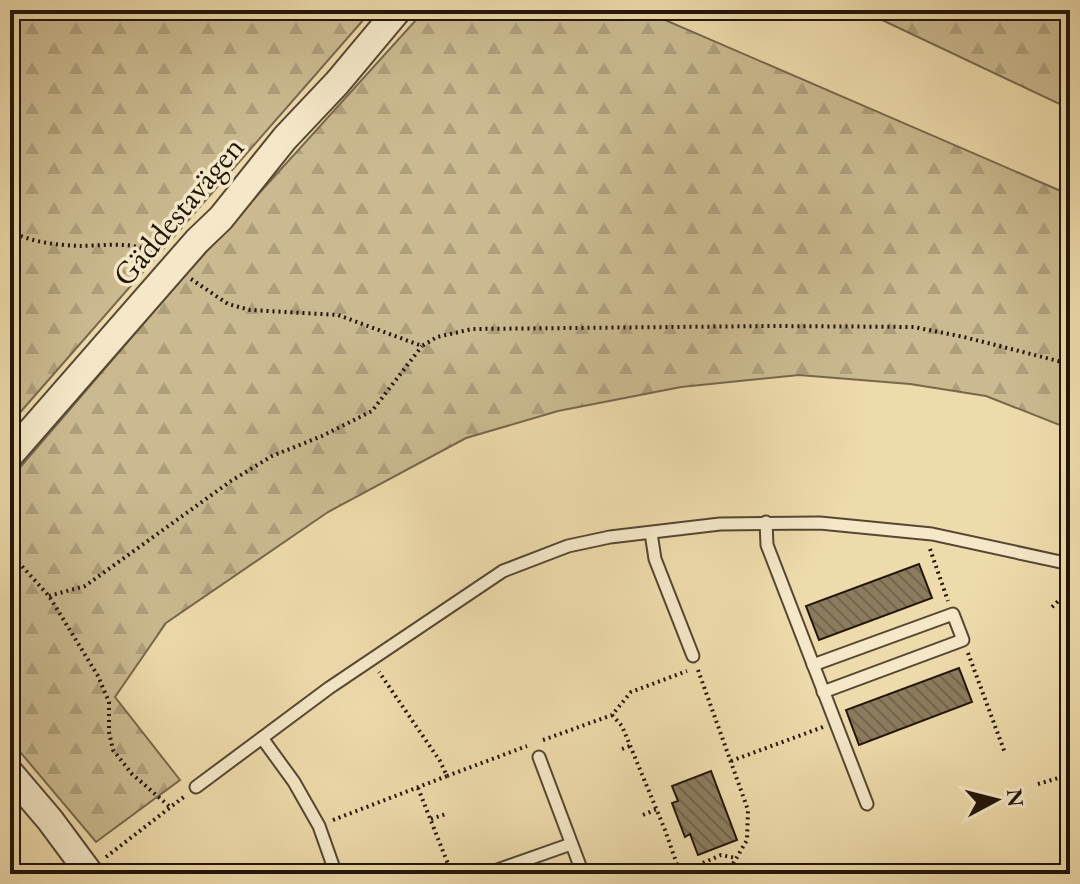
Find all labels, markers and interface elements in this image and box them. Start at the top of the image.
street label: Gäddestavägen [103,127,253,295]
north arrow [956,760,1036,840]
text: N [1000,787,1031,808]

